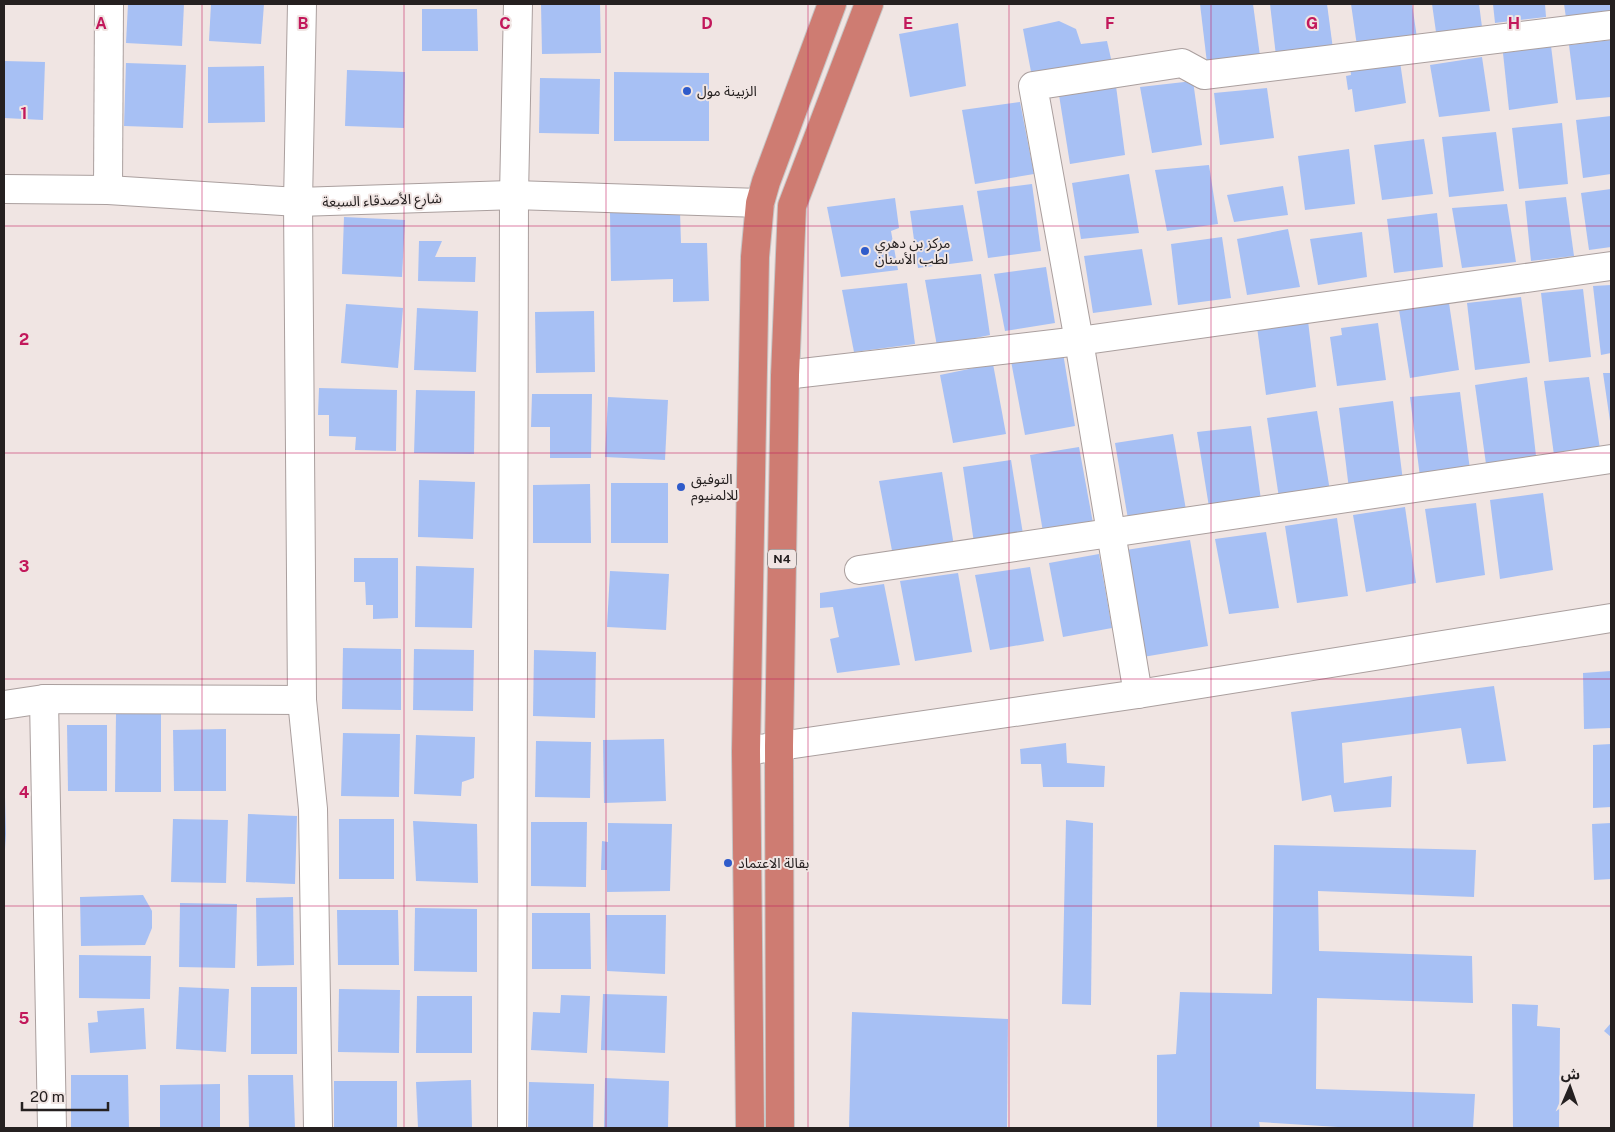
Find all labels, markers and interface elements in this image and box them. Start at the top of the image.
text: A [95,14,107,33]
text: B [298,14,309,33]
text: C [499,14,511,33]
text: D [701,14,713,33]
text: E [903,14,913,33]
text: F [1105,14,1115,33]
text: G [1306,14,1318,33]
text: H [1508,14,1520,33]
place label: الزبينة مول [697,83,757,100]
marker: الزبينة مول [681,85,693,97]
text: 1 [21,104,27,123]
street label: شارع الأصدقاء السبعة [322,190,442,213]
place label: مركز بن دهري لطب الأسنان [875,235,950,268]
marker: مركز بن دهري لطب الأسنان [859,245,871,257]
text: 2 [19,330,29,349]
place label: التوفيق للالمنيوم [691,471,738,506]
marker: التوفيق للالمنيوم [675,481,687,493]
road number: N4 [768,550,796,568]
text: 3 [19,557,29,576]
text: 4 [19,783,30,802]
place label: بقالة الاعتماد [738,855,809,871]
marker: بقالة الاعتماد [722,857,734,869]
text: 5 [19,1009,30,1028]
north arrow [1545,1062,1595,1112]
text: ش [1561,1066,1580,1082]
scale bar [22,1080,109,1112]
text: 20 m [30,1088,65,1105]

